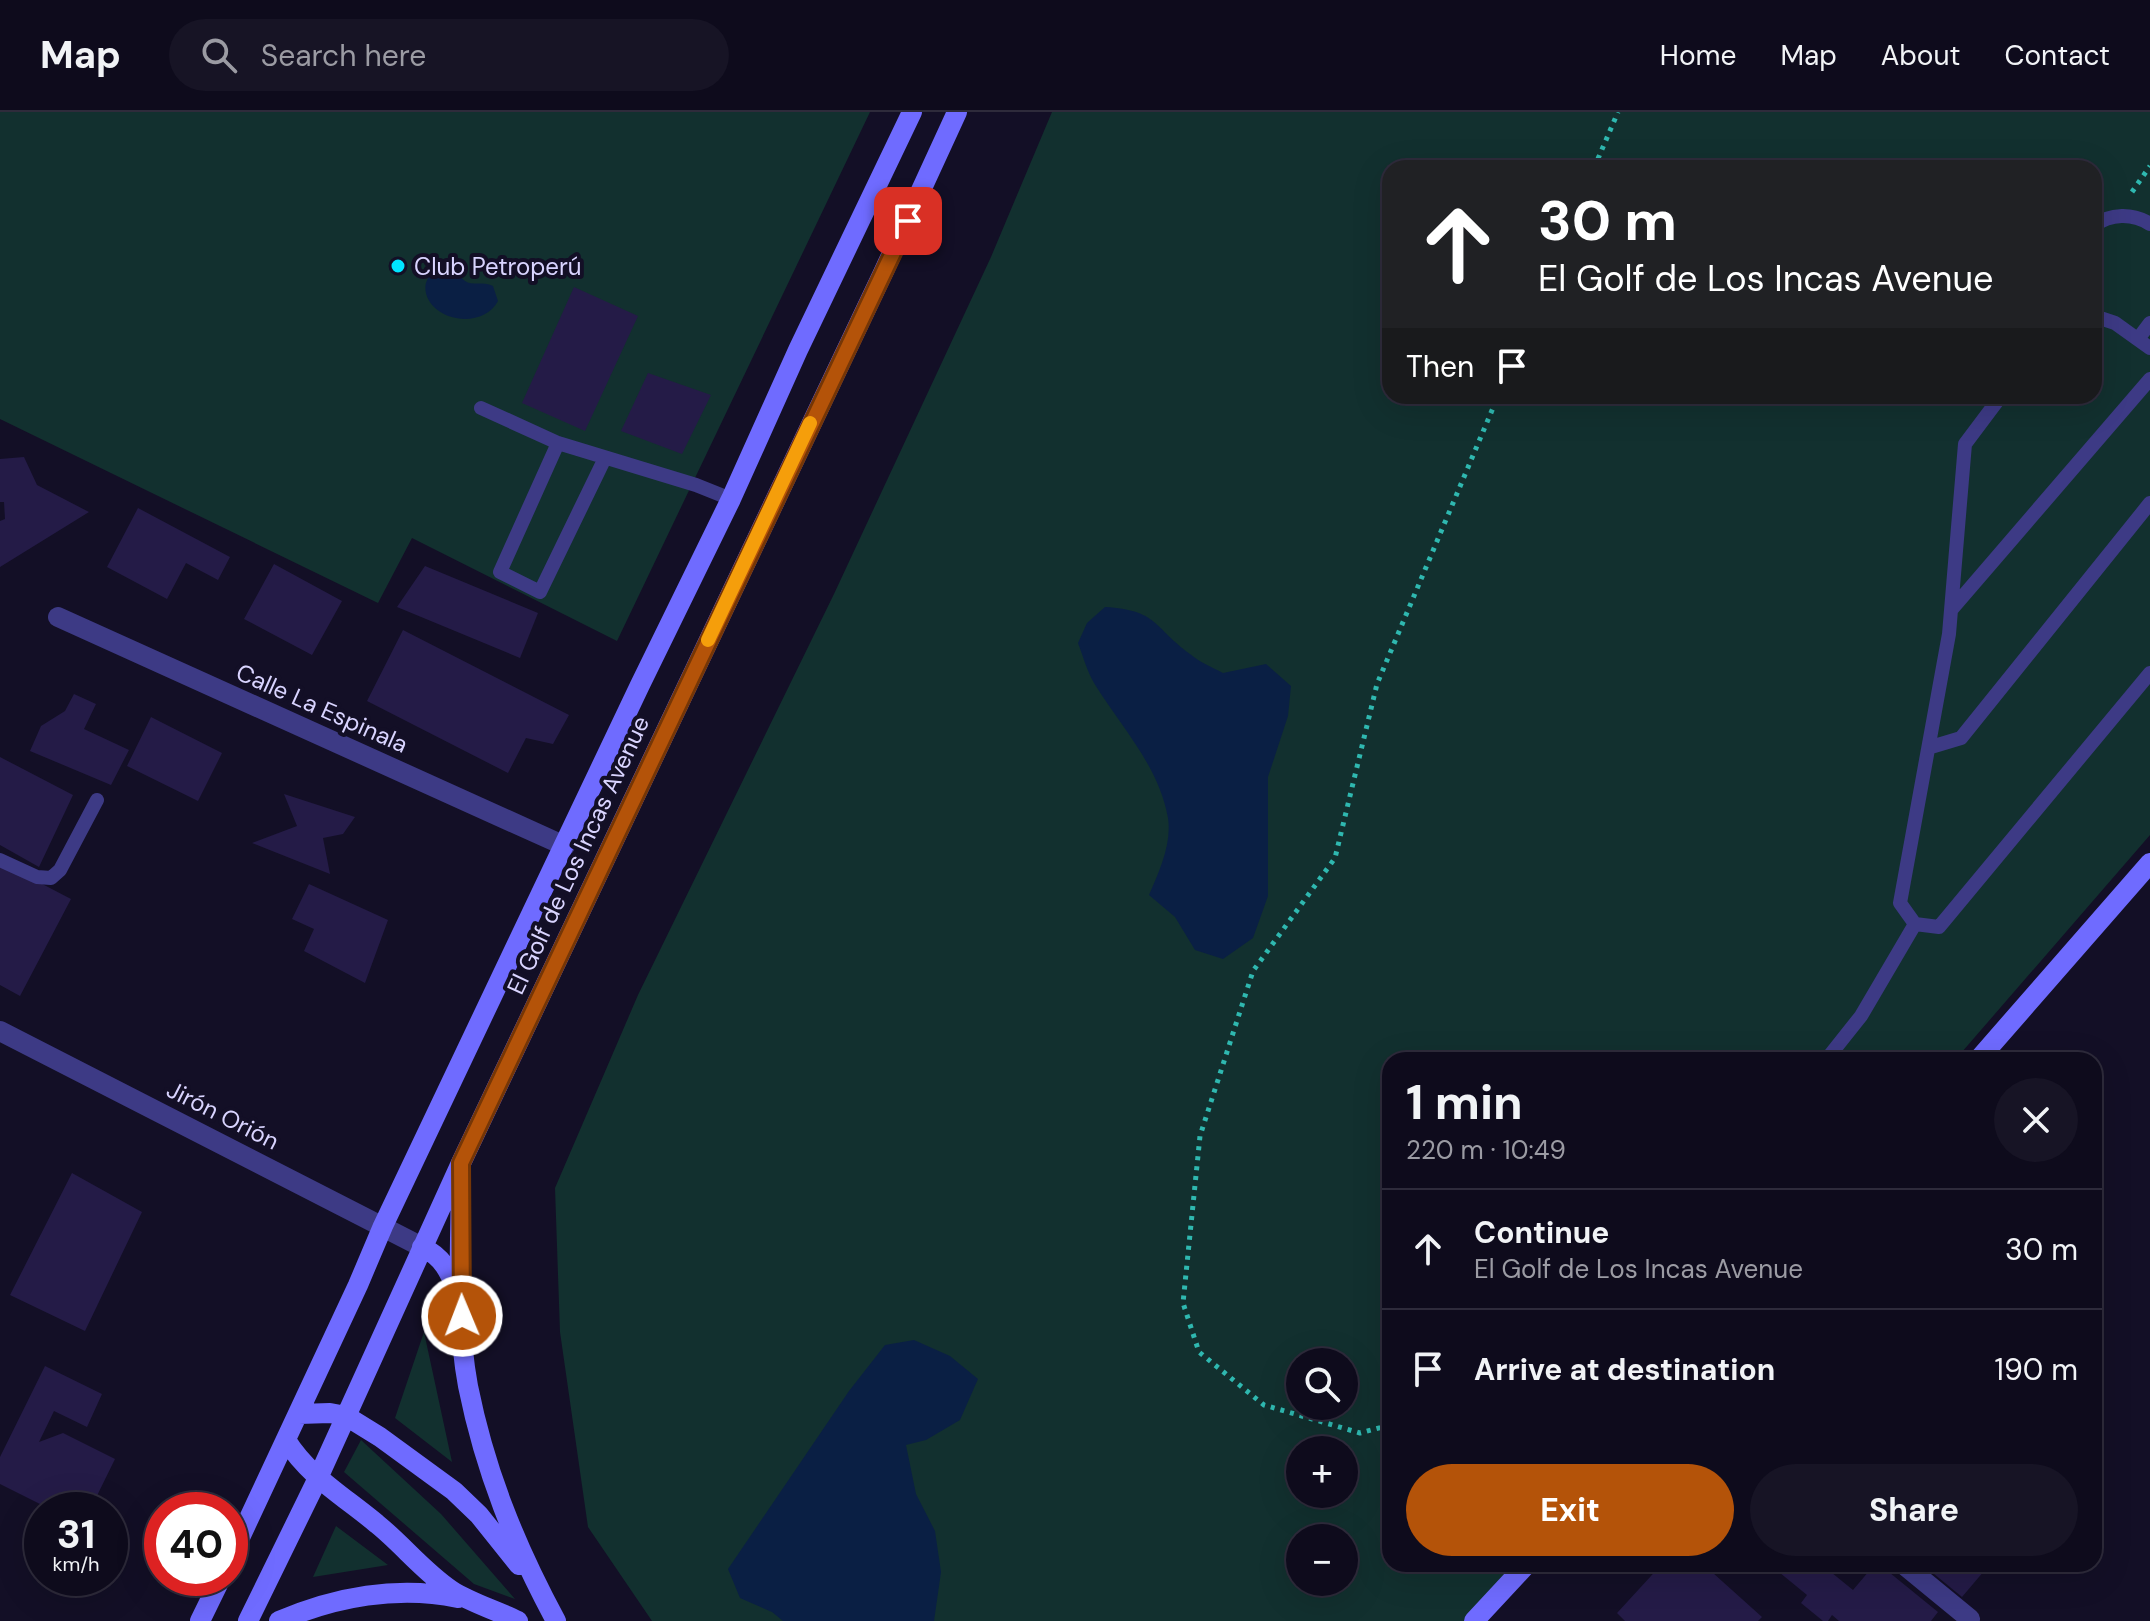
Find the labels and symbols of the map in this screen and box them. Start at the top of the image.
pin [874,187,942,255]
place label: Club Petroperú [414,251,582,282]
marker: Club Petroperú [389,257,407,275]
street label: Calle La Espinala [231,656,413,760]
street label: El Golf de Los Incas Avenue [500,711,656,999]
street label: Jirón Orión [162,1074,284,1156]
position arrow [420,1274,504,1358]
speed limit sign: 40 [144,1492,248,1596]

